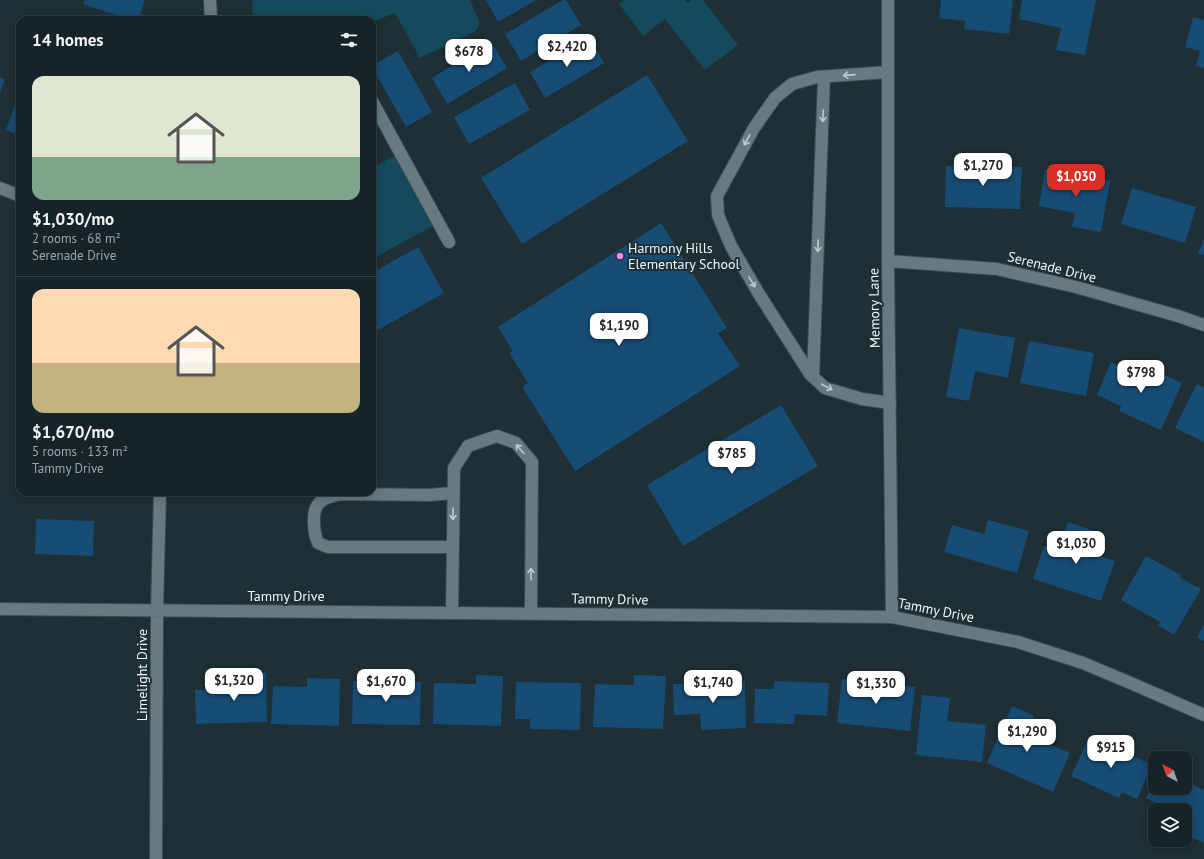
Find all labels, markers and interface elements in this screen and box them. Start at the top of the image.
text: 14 homes [32,29,103,51]
icon: filters [338,29,360,51]
pin: $2,420 [534,34,600,68]
text: $2,420 [547,38,587,55]
pin: $678 [445,39,493,73]
text: $678 [454,43,484,60]
one-way arrow [843,71,856,78]
icon: home [160,102,232,174]
one-way arrow [819,109,826,122]
one-way arrow [743,134,751,146]
pin: $1,270 [950,153,1016,187]
text: $1,270 [963,157,1003,174]
pin: $1,030 [1043,164,1109,198]
text: $1,030 [1056,168,1096,185]
text: $1,030/mo [32,208,114,230]
text: 2 rooms · 68 m² [32,230,121,247]
place label: Harmony Hills Elementary School [628,239,740,273]
one-way arrow [814,239,822,252]
text: Serenade Drive [32,247,116,264]
street label: Serenade Drive [1006,247,1098,287]
marker: Harmony Hills Elementary School [615,251,625,261]
street label: Memory Lane [864,268,884,348]
one-way arrow [748,276,756,288]
pin: $1,190 [586,313,652,347]
icon: home [160,315,232,387]
text: $1,190 [599,317,639,334]
pin: $798 [1117,360,1165,394]
text: $798 [1126,364,1156,381]
one-way arrow [821,384,833,391]
text: $1,670/mo [32,421,114,443]
pin: $785 [708,441,756,475]
text: 5 rooms · 133 m² [32,443,128,460]
one-way arrow [516,444,525,454]
text: $785 [717,445,747,462]
text: Tammy Drive [32,460,104,477]
one-way arrow [449,507,457,520]
pin: $1,030 [1043,531,1109,565]
text: $1,030 [1056,535,1096,552]
one-way arrow [527,568,535,581]
street label: Tammy Drive [247,587,325,605]
street label: Tammy Drive [571,589,649,609]
street label: Tammy Drive [896,594,976,626]
street label: Limelight Drive [133,629,151,721]
pin: $1,320 [201,668,267,702]
pin: $1,670 [353,669,419,703]
pin: $1,740 [680,670,746,704]
pin: $1,330 [843,671,909,705]
text: $1,320 [214,672,254,689]
text: $1,670 [366,673,406,690]
text: $1,740 [693,674,733,691]
text: $1,330 [856,675,896,692]
pin: $1,290 [994,719,1060,753]
text: $1,290 [1007,723,1047,740]
pin: $915 [1087,735,1135,769]
text: $915 [1096,739,1126,756]
north arrow [1148,751,1192,795]
map controls [1148,751,1192,847]
button: layers [1148,803,1192,847]

